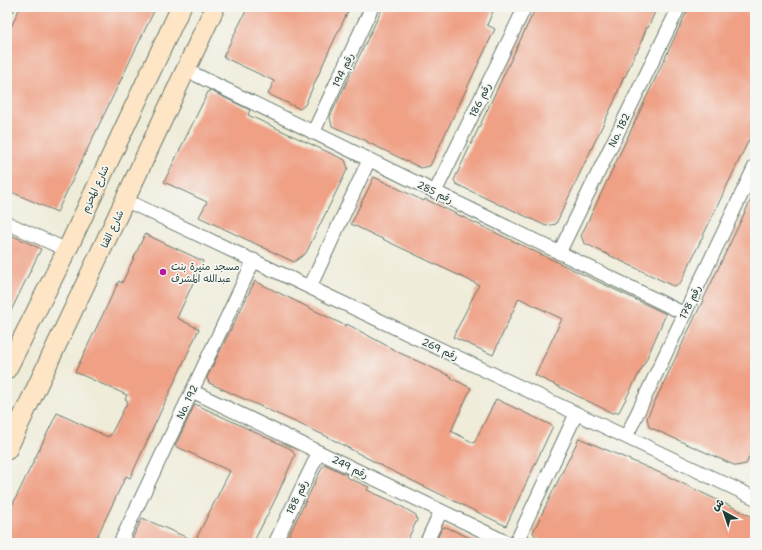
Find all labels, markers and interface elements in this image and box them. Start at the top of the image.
street label: رقم 194 [329,51,358,90]
street label: رقم 186 [466,80,495,120]
street label: No. 182 [605,111,633,149]
street label: شارع المحزم [78,163,113,215]
street label: رقم 285 [414,178,455,207]
street label: شارع القنا [98,208,127,250]
place label: مسجد منيرة بنت عبدالله المشرف [171,260,240,285]
marker: مسجد منيرة بنت عبدالله المشرف [158,267,168,277]
street label: رقم 178 [676,283,705,322]
street label: رقم 269 [419,335,461,364]
street label: No. 192 [173,383,201,421]
street label: رقم 249 [329,453,371,482]
street label: رقم 188 [283,477,312,517]
north arrow [704,492,744,532]
text: ش [708,495,727,514]

